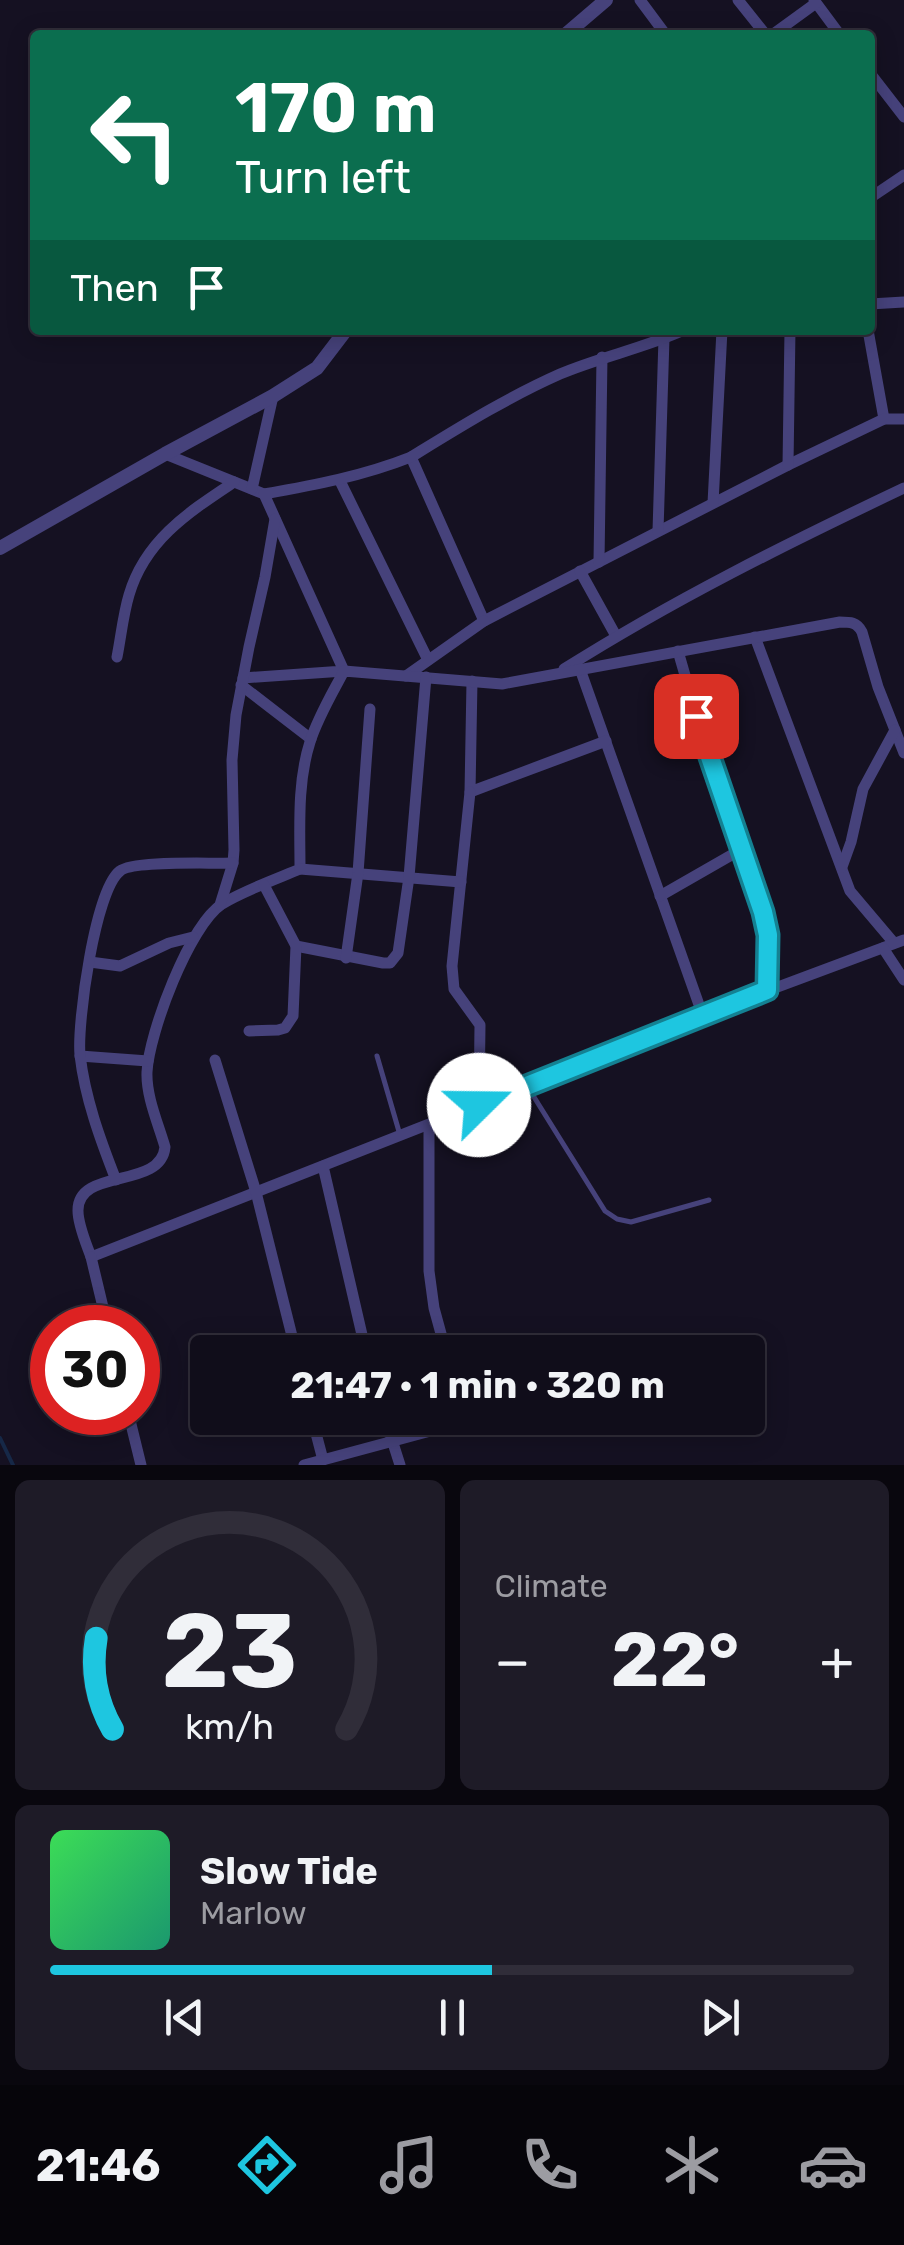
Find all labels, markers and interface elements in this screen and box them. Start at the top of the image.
text: 170 m [235,67,437,150]
icon: left [70,70,200,200]
text: Turn left [235,151,411,204]
icon: arrive [179,260,234,315]
text: Then [70,265,159,311]
pin [654,674,739,759]
icon: arrive [669,689,724,744]
position arrow [427,1053,531,1157]
speed limit sign: 30 [30,1305,160,1435]
text: 21:47 · 1 min · 320 m [290,1362,665,1408]
text: Climate [495,1567,608,1605]
text: 23 [162,1590,298,1713]
text: 22° [611,1616,739,1705]
text: − [495,1629,530,1694]
text: + [820,1629,854,1694]
text: km/h [185,1706,274,1748]
text: Slow Tide [200,1848,378,1894]
text: Marlow [200,1894,307,1932]
icon: previous [157,1990,212,2045]
icon: pause [425,1990,480,2045]
icon: next [693,1990,748,2045]
icon: directions [232,2130,302,2200]
icon: music [374,2130,444,2200]
icon: phone [515,2130,585,2200]
icon: climate [657,2130,727,2200]
icon: car [798,2130,868,2200]
text: 21:46 [36,2139,161,2192]

